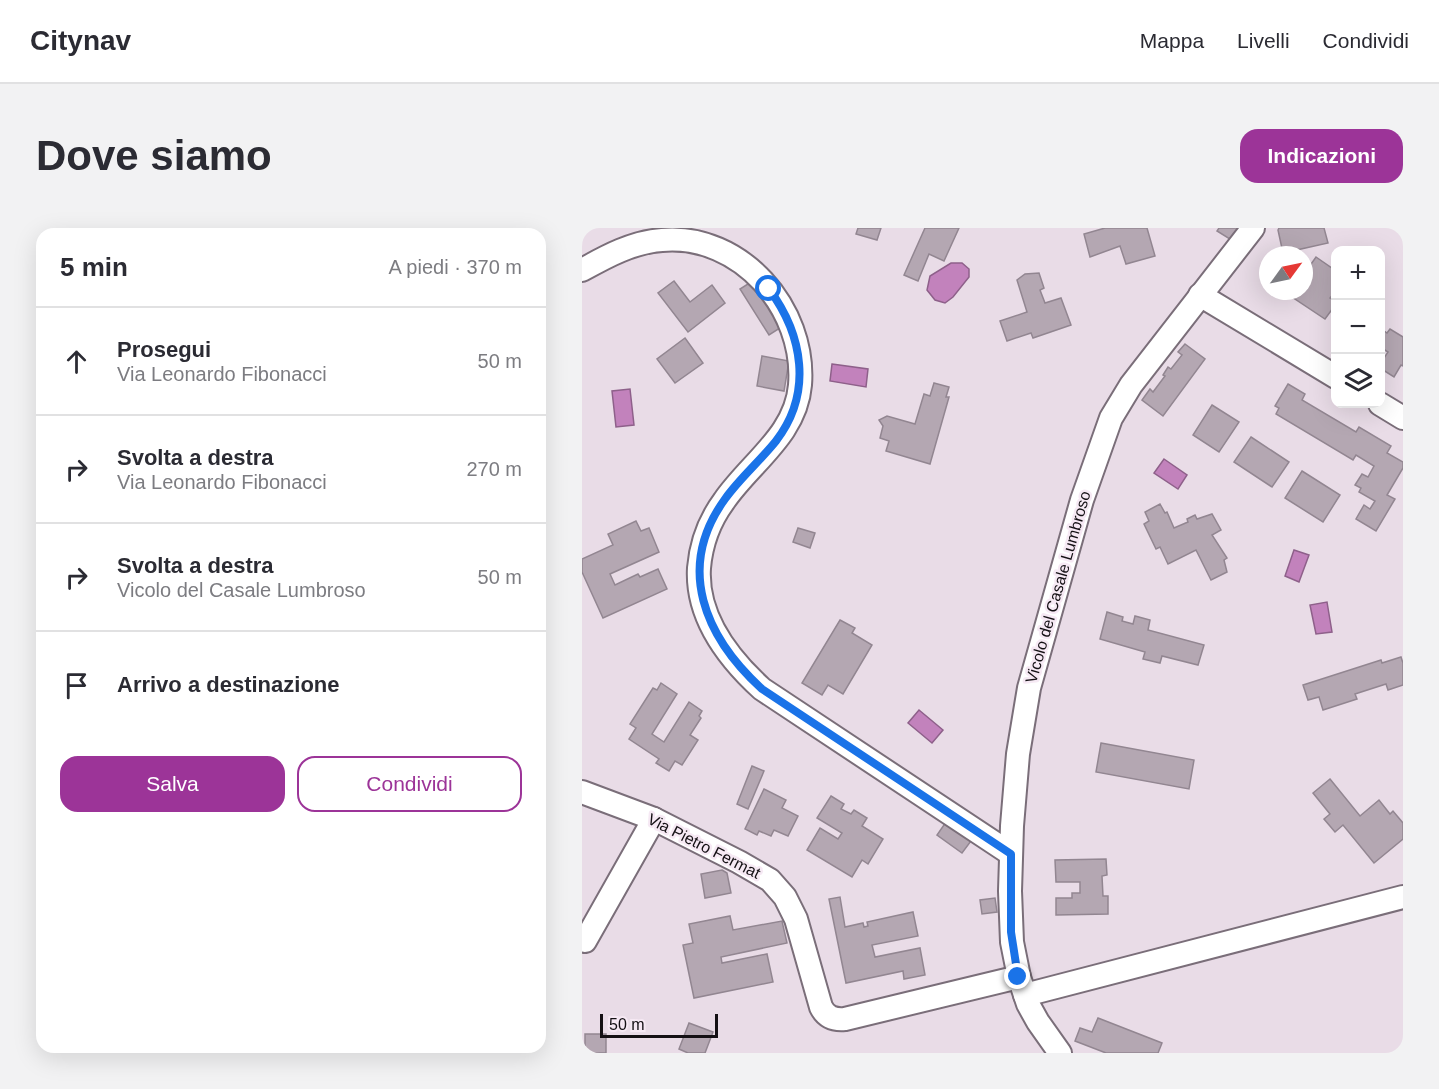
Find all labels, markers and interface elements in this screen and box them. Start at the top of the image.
text: Citynav [30,25,131,56]
text: Mappa [1140,29,1204,52]
text: Livelli [1237,29,1290,52]
text: Condividi [1323,29,1409,52]
button: Indicazioni [1240,129,1403,183]
text: Dove siamo [36,132,272,179]
north arrow [1259,246,1313,300]
map controls [1331,246,1385,408]
button: + [1331,246,1385,300]
text: 5 min [60,252,128,282]
text: A piedi · 370 m [389,256,522,278]
route start [755,275,781,301]
button: − [1331,300,1385,354]
text: Prosegui [117,337,211,362]
icon: ahead [60,345,93,378]
text: 50 m [478,350,522,372]
button: layers [1331,354,1385,408]
text: Via Leonardo Fibonacci [117,363,327,385]
text: Svolta a destra [117,445,274,470]
icon: right [60,453,93,486]
text: 270 m [466,458,522,480]
text: Via Leonardo Fibonacci [117,471,327,493]
street label: Vicolo del Casale Lumbroso [1022,489,1094,685]
text: Svolta a destra [117,553,274,578]
icon: right [60,561,93,594]
text: 50 m [478,566,522,588]
text: Vicolo del Casale Lumbroso [117,579,366,601]
icon: arrive [60,669,93,702]
text: Arrivo a destinazione [117,672,340,697]
button: Salva [60,756,285,812]
button: Condividi [297,756,522,812]
street label: Via Pietro Fermat [645,810,764,882]
route end [1004,963,1030,989]
scale bar [600,1011,718,1038]
text: 50 m [609,1016,645,1033]

